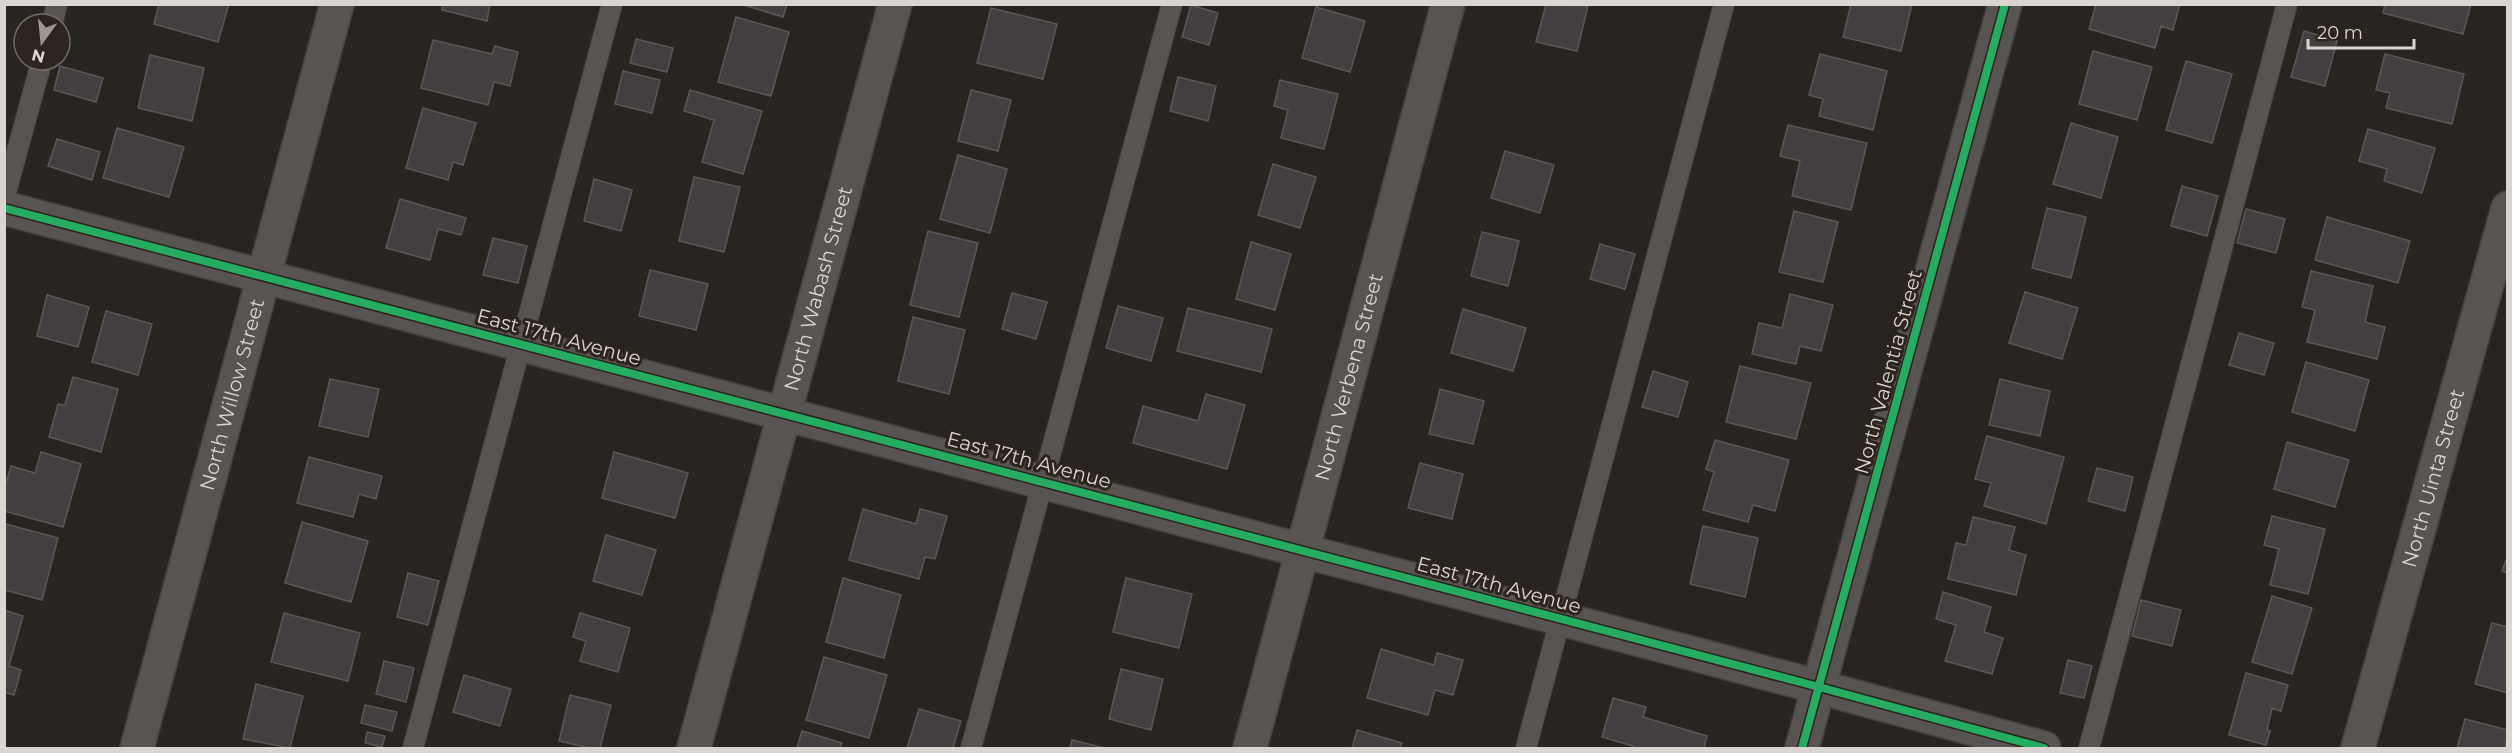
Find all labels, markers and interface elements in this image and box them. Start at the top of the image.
north arrow [12,12,72,72]
scale bar [2308,12,2414,50]
text: 20 m [2317,22,2363,44]
text: N [30,45,47,67]
street label: North Wabash Street [779,183,857,394]
street label: North Valentia Street [1849,267,1927,477]
street label: North Verbena Street [1310,271,1388,483]
street label: North Willow Street [195,296,269,493]
street label: East 17th Avenue [474,304,644,370]
street label: North Uinta Street [2397,386,2469,570]
street label: East 17th Avenue [944,427,1114,493]
street label: East 17th Avenue [1414,552,1584,618]

